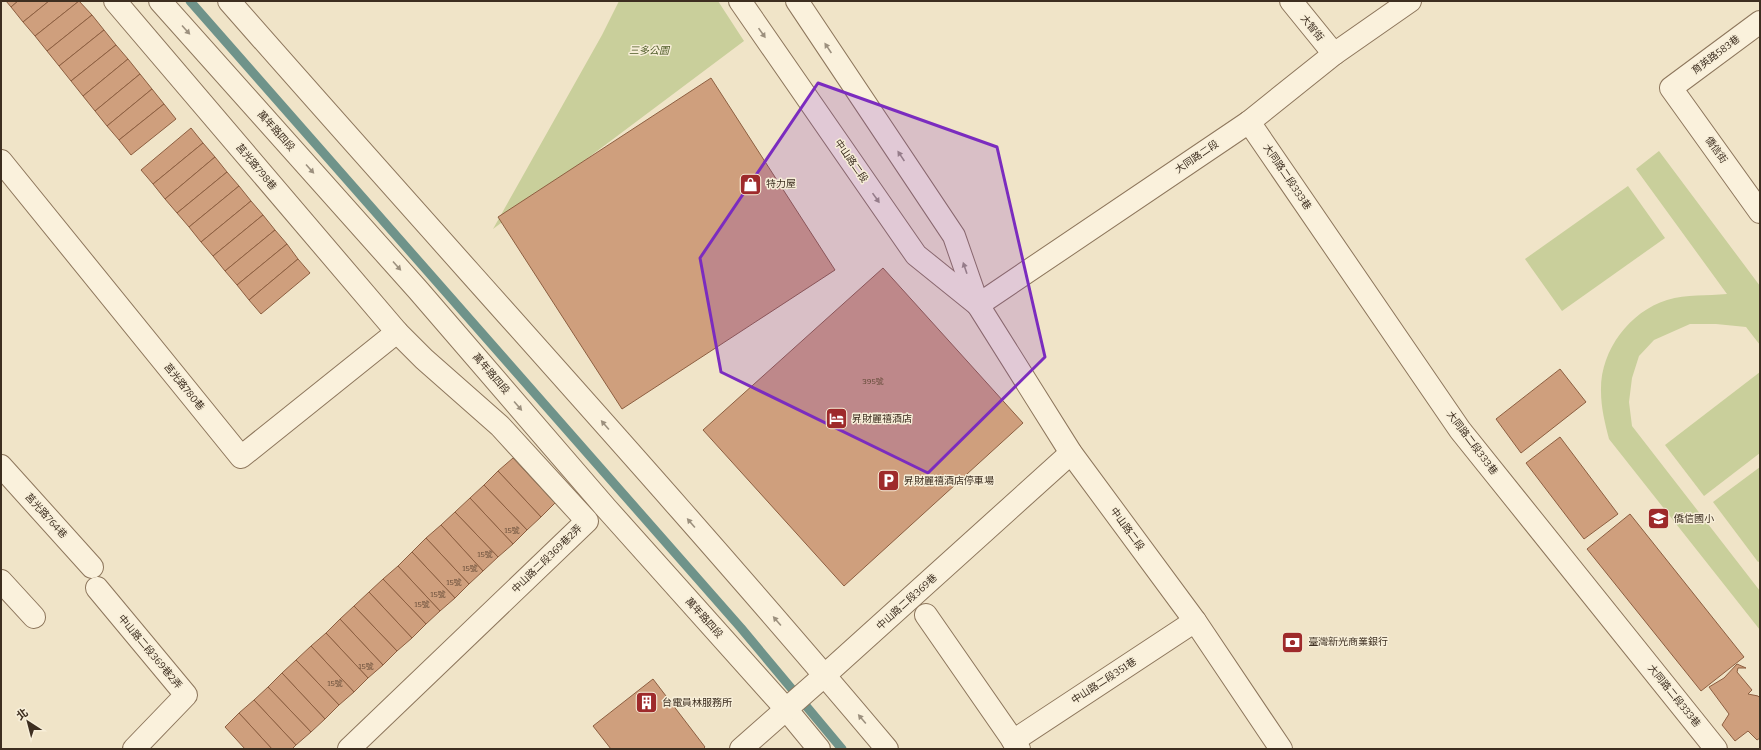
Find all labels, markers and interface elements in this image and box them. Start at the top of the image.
street label: 大智街 [1298,13,1326,43]
one-way arrow [182,25,191,35]
one-way arrow [758,28,766,38]
street label: 育英路583巷 [1690,33,1742,77]
one-way arrow [824,43,832,53]
park label: 三多公園 [629,45,671,57]
street label: 萬年路四段 [255,108,297,154]
street label: 僑信街 [1702,133,1730,166]
street label: 中山路二段 [832,137,870,185]
street label: 大同路二段 [1173,138,1221,176]
street label: 莒光路798巷 [233,141,279,193]
street label: 大同路二段333巷 [1261,142,1313,212]
one-way arrow [897,150,904,162]
one-way arrow [305,164,315,174]
shop icon: 特力屋 [738,171,764,197]
place label: 特力屋 [766,178,796,190]
one-way arrow [872,192,880,203]
one-way arrow [392,261,401,271]
one-way arrow [962,261,968,273]
street label: 萬年路四段 [470,351,512,397]
street label: 莒光路780巷 [161,361,207,413]
house number: 395號 [862,377,884,386]
one-way arrow [514,401,523,412]
hotel icon: 昇財麗禧酒店 [823,406,849,432]
street label: 大同路二段333巷 [1444,409,1500,477]
place label: 昇財麗禧酒店 [852,413,912,425]
one-way arrow [601,420,610,431]
parking icon: 昇財麗禧酒店停車場 [875,468,901,494]
place label: 昇財麗禧酒店停車場 [904,475,994,487]
street label: 莒光路764巷 [23,491,69,541]
street label: 中山路二段 [1107,505,1147,553]
school or university icon: 僑信國小 [1646,506,1672,532]
place label: 僑信國小 [1673,513,1714,525]
one-way arrow [687,518,696,528]
street label: 中山路二段369巷2弄 [509,522,585,596]
house number: 15號 [504,526,520,535]
house number: 15號 [477,550,493,559]
house number: 15號 [462,564,478,573]
street label: 中山路二段369巷 [874,572,940,632]
house number: 15號 [446,578,462,587]
house number: 15號 [430,590,446,599]
street label: 萬年路四段 [683,595,725,641]
house number: 15號 [414,600,430,609]
street label: 中山路二段369巷2弄 [116,613,184,691]
one-way arrow [773,616,782,625]
bank icon: 臺灣新光商業銀行 [1279,629,1305,655]
place label: 臺灣新光商業銀行 [1308,636,1388,648]
street label: 中山路二段351巷 [1069,656,1139,706]
house number: 15號 [358,662,374,671]
street label: 大同路二段333巷 [1645,662,1703,730]
house number: 15號 [327,679,343,688]
building icon: 台電員林服務所 [634,690,660,716]
place label: 台電員林服務所 [662,697,732,709]
north arrow [8,702,48,742]
text: 北 [14,706,31,723]
one-way arrow [857,714,866,725]

